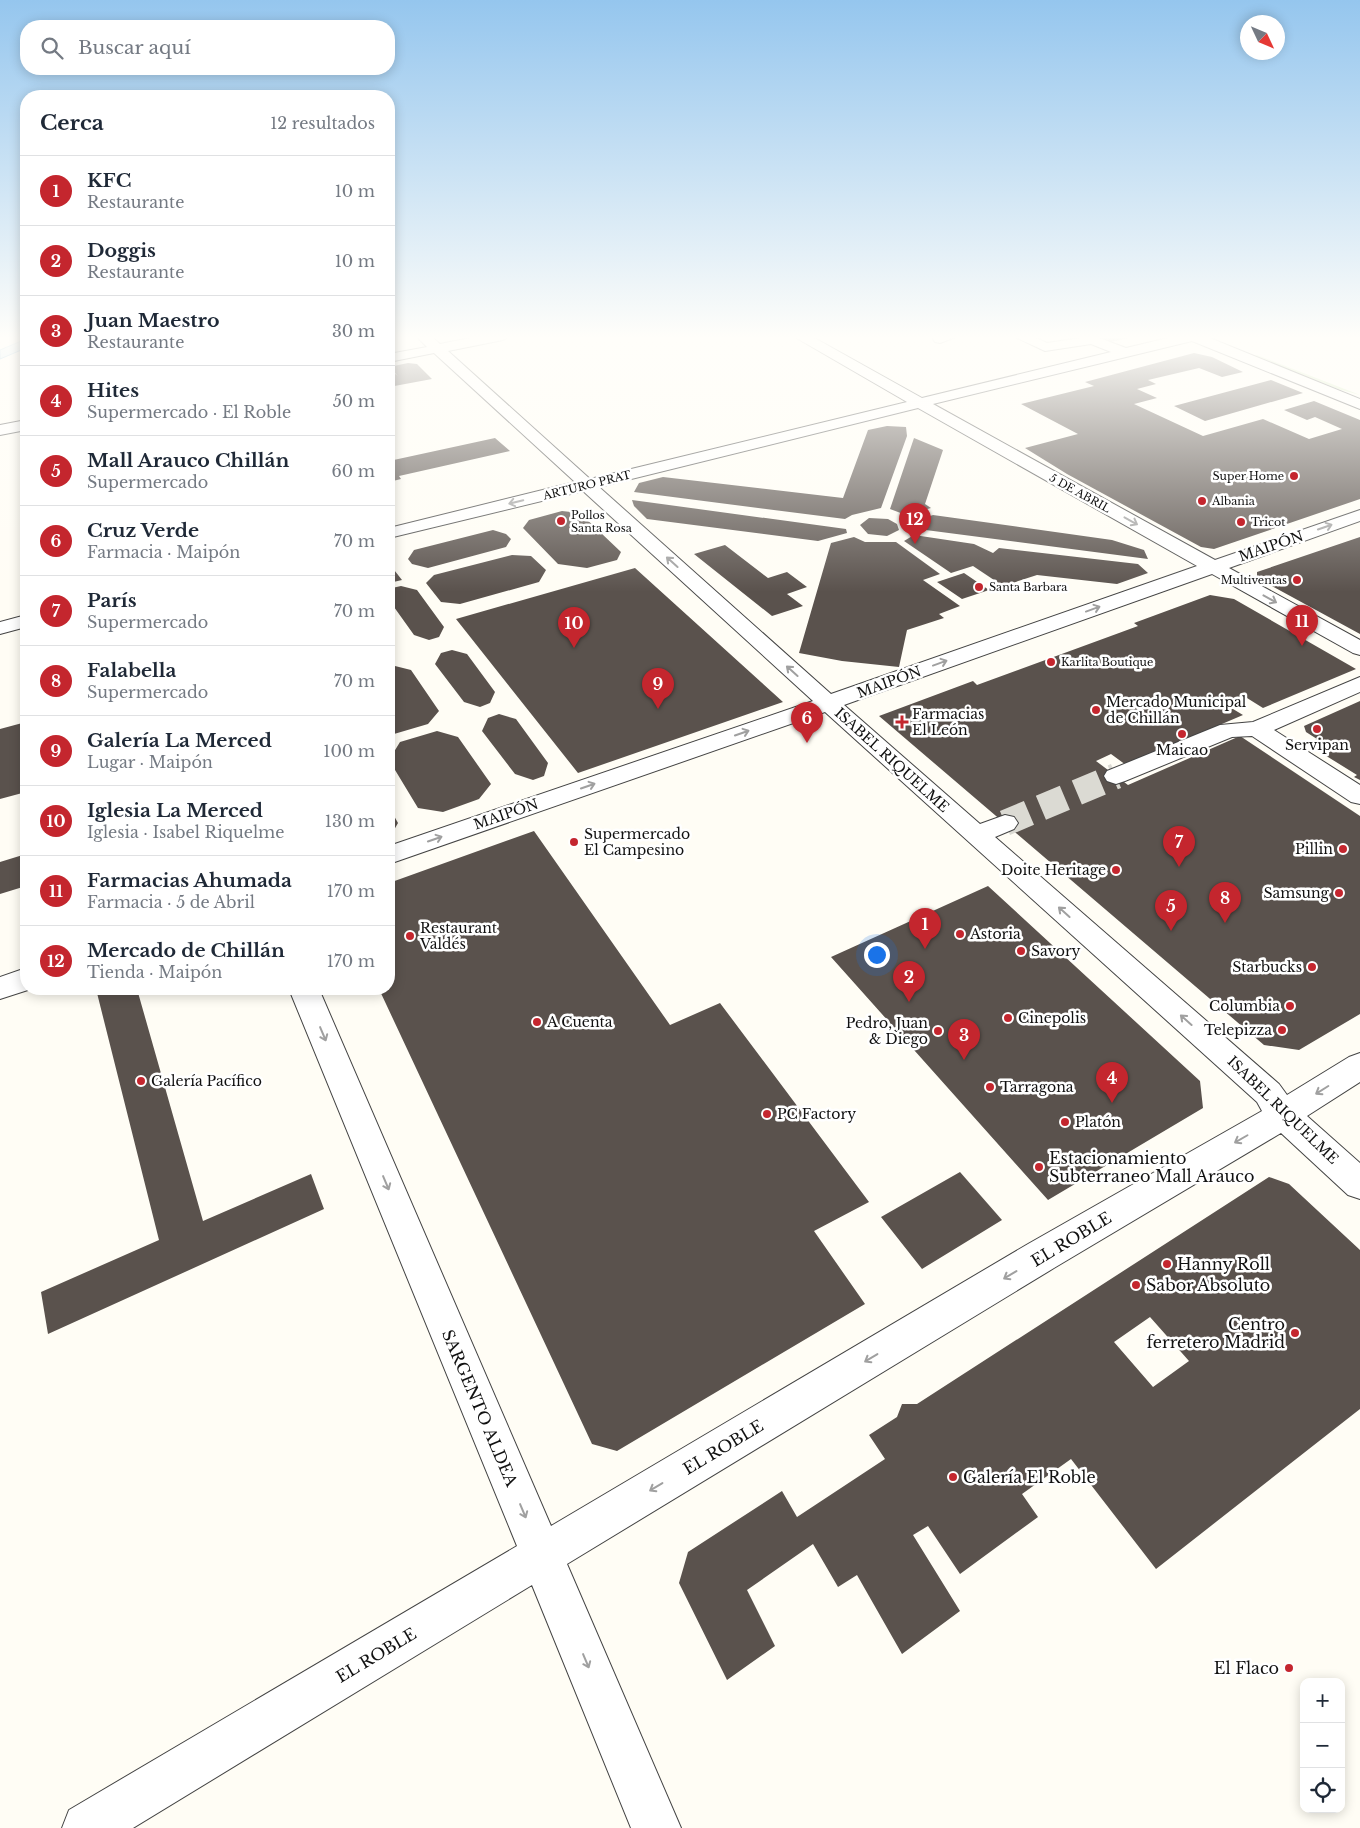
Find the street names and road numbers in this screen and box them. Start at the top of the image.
street label: ARTURO PRAT [541,467,633,503]
street label: 5 DE ABRIL [1047,470,1113,516]
street label: MAIPÓN [1236,526,1306,565]
street label: MAIPÓN [854,662,924,702]
street label: ISABEL RIQUELME [831,704,953,816]
street label: MAIPÓN [471,794,541,833]
street label: ISABEL RIQUELME [1224,1052,1342,1168]
street label: EL ROBLE [1027,1207,1115,1271]
street label: SARGENTO ALDEA [438,1327,522,1490]
street label: EL ROBLE [679,1415,767,1479]
street label: EL ROBLE [332,1623,420,1687]

